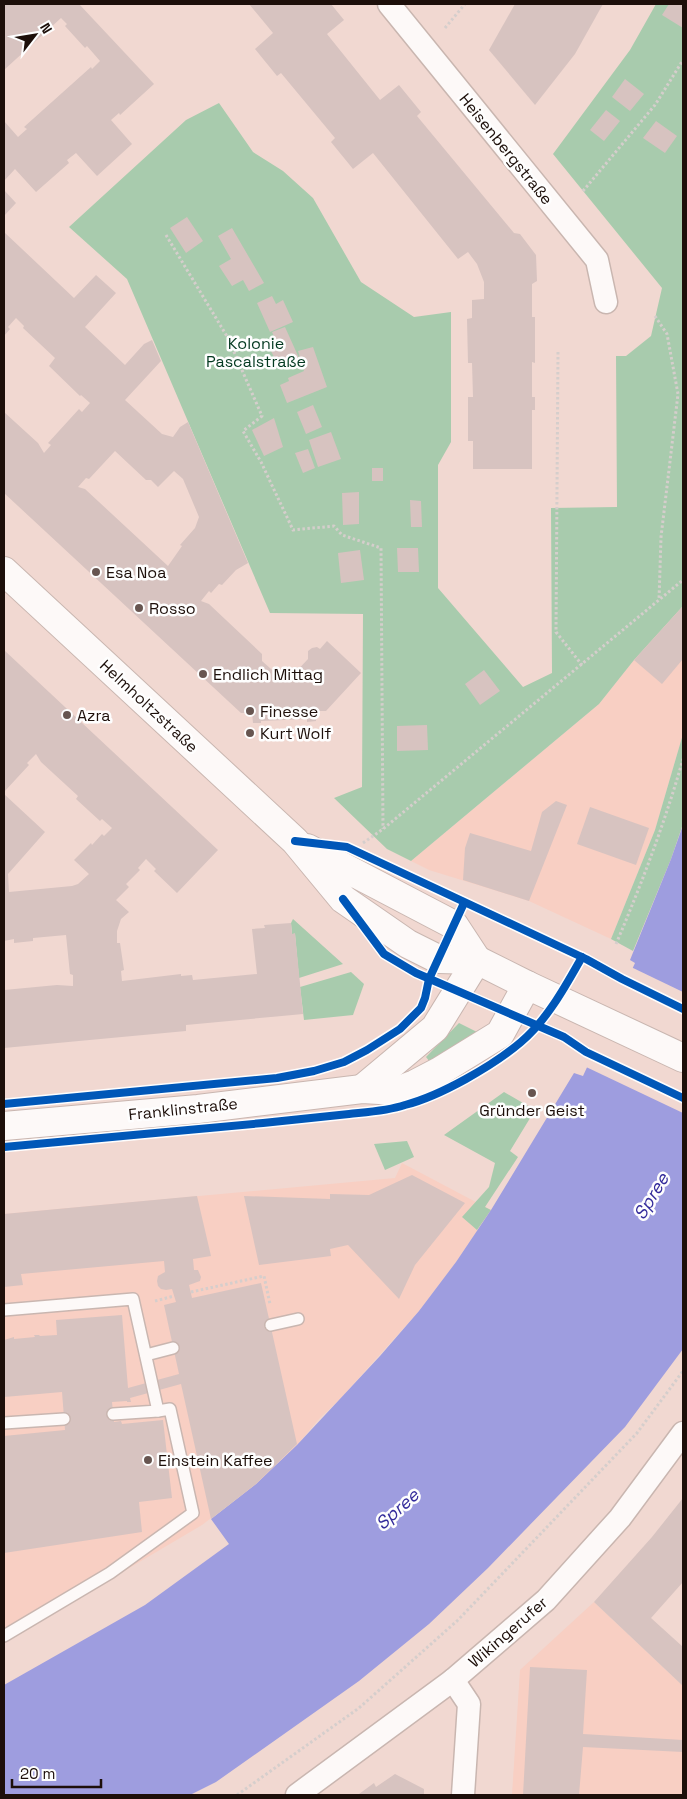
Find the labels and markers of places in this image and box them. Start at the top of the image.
place label: Esa Noa [106,562,166,583]
marker: Esa Noa [90,566,102,578]
place label: Rosso [149,598,196,619]
marker: Rosso [133,602,145,614]
place label: Endlich Mittag [213,664,323,685]
marker: Endlich Mittag [197,668,209,680]
place label: Finesse [260,701,318,722]
place label: Azra [77,705,110,726]
marker: Finesse [244,705,256,717]
marker: Azra [61,709,73,721]
place label: Kurt Wolf [260,723,331,744]
marker: Kurt Wolf [244,727,256,739]
marker: Gründer Geist [526,1087,538,1099]
place label: Gründer Geist [479,1100,585,1121]
place label: Einstein Kaffee [158,1450,273,1471]
marker: Einstein Kaffee [142,1454,154,1466]

